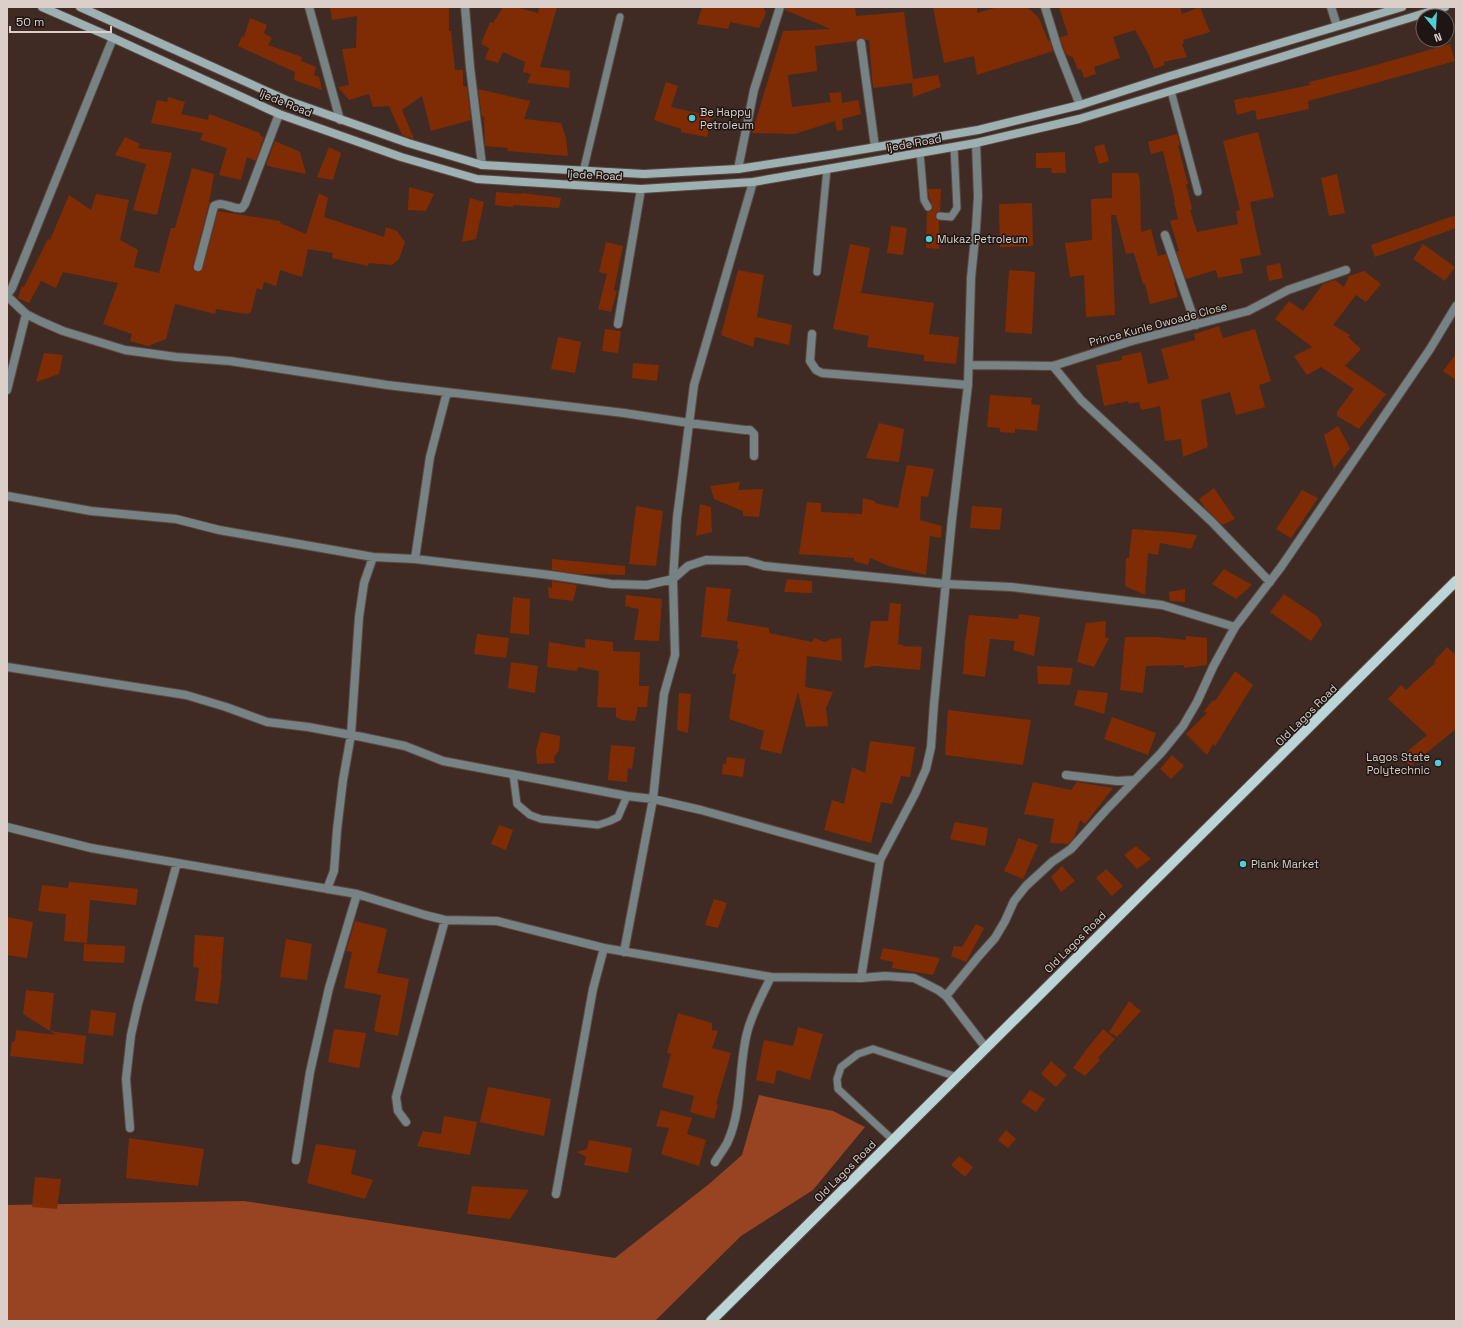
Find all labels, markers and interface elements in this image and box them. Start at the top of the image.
scale bar [10,8,111,34]
north arrow [1415,8,1455,48]
text: 50 m [16,14,44,30]
text: N [1432,30,1444,45]
street label: Ijede Road [258,86,314,120]
place label: Be Happy Petroleum [700,105,754,132]
marker: Be Happy Petroleum [687,113,697,123]
street label: Ijede Road [886,131,942,155]
street label: Ijede Road [567,167,623,183]
place label: Mukaz Petroleum [937,232,1028,246]
marker: Mukaz Petroleum [924,234,934,244]
street label: Prince Kunle Owoade Close [1087,299,1229,349]
street label: Old Lagos Road [1272,681,1340,749]
place label: Lagos State Polytechnic [1366,750,1430,777]
marker: Lagos State Polytechnic [1433,758,1443,768]
place label: Plank Market [1251,857,1319,871]
marker: Plank Market [1238,859,1248,869]
street label: Old Lagos Road [1041,908,1109,976]
street label: Old Lagos Road [811,1137,879,1205]

